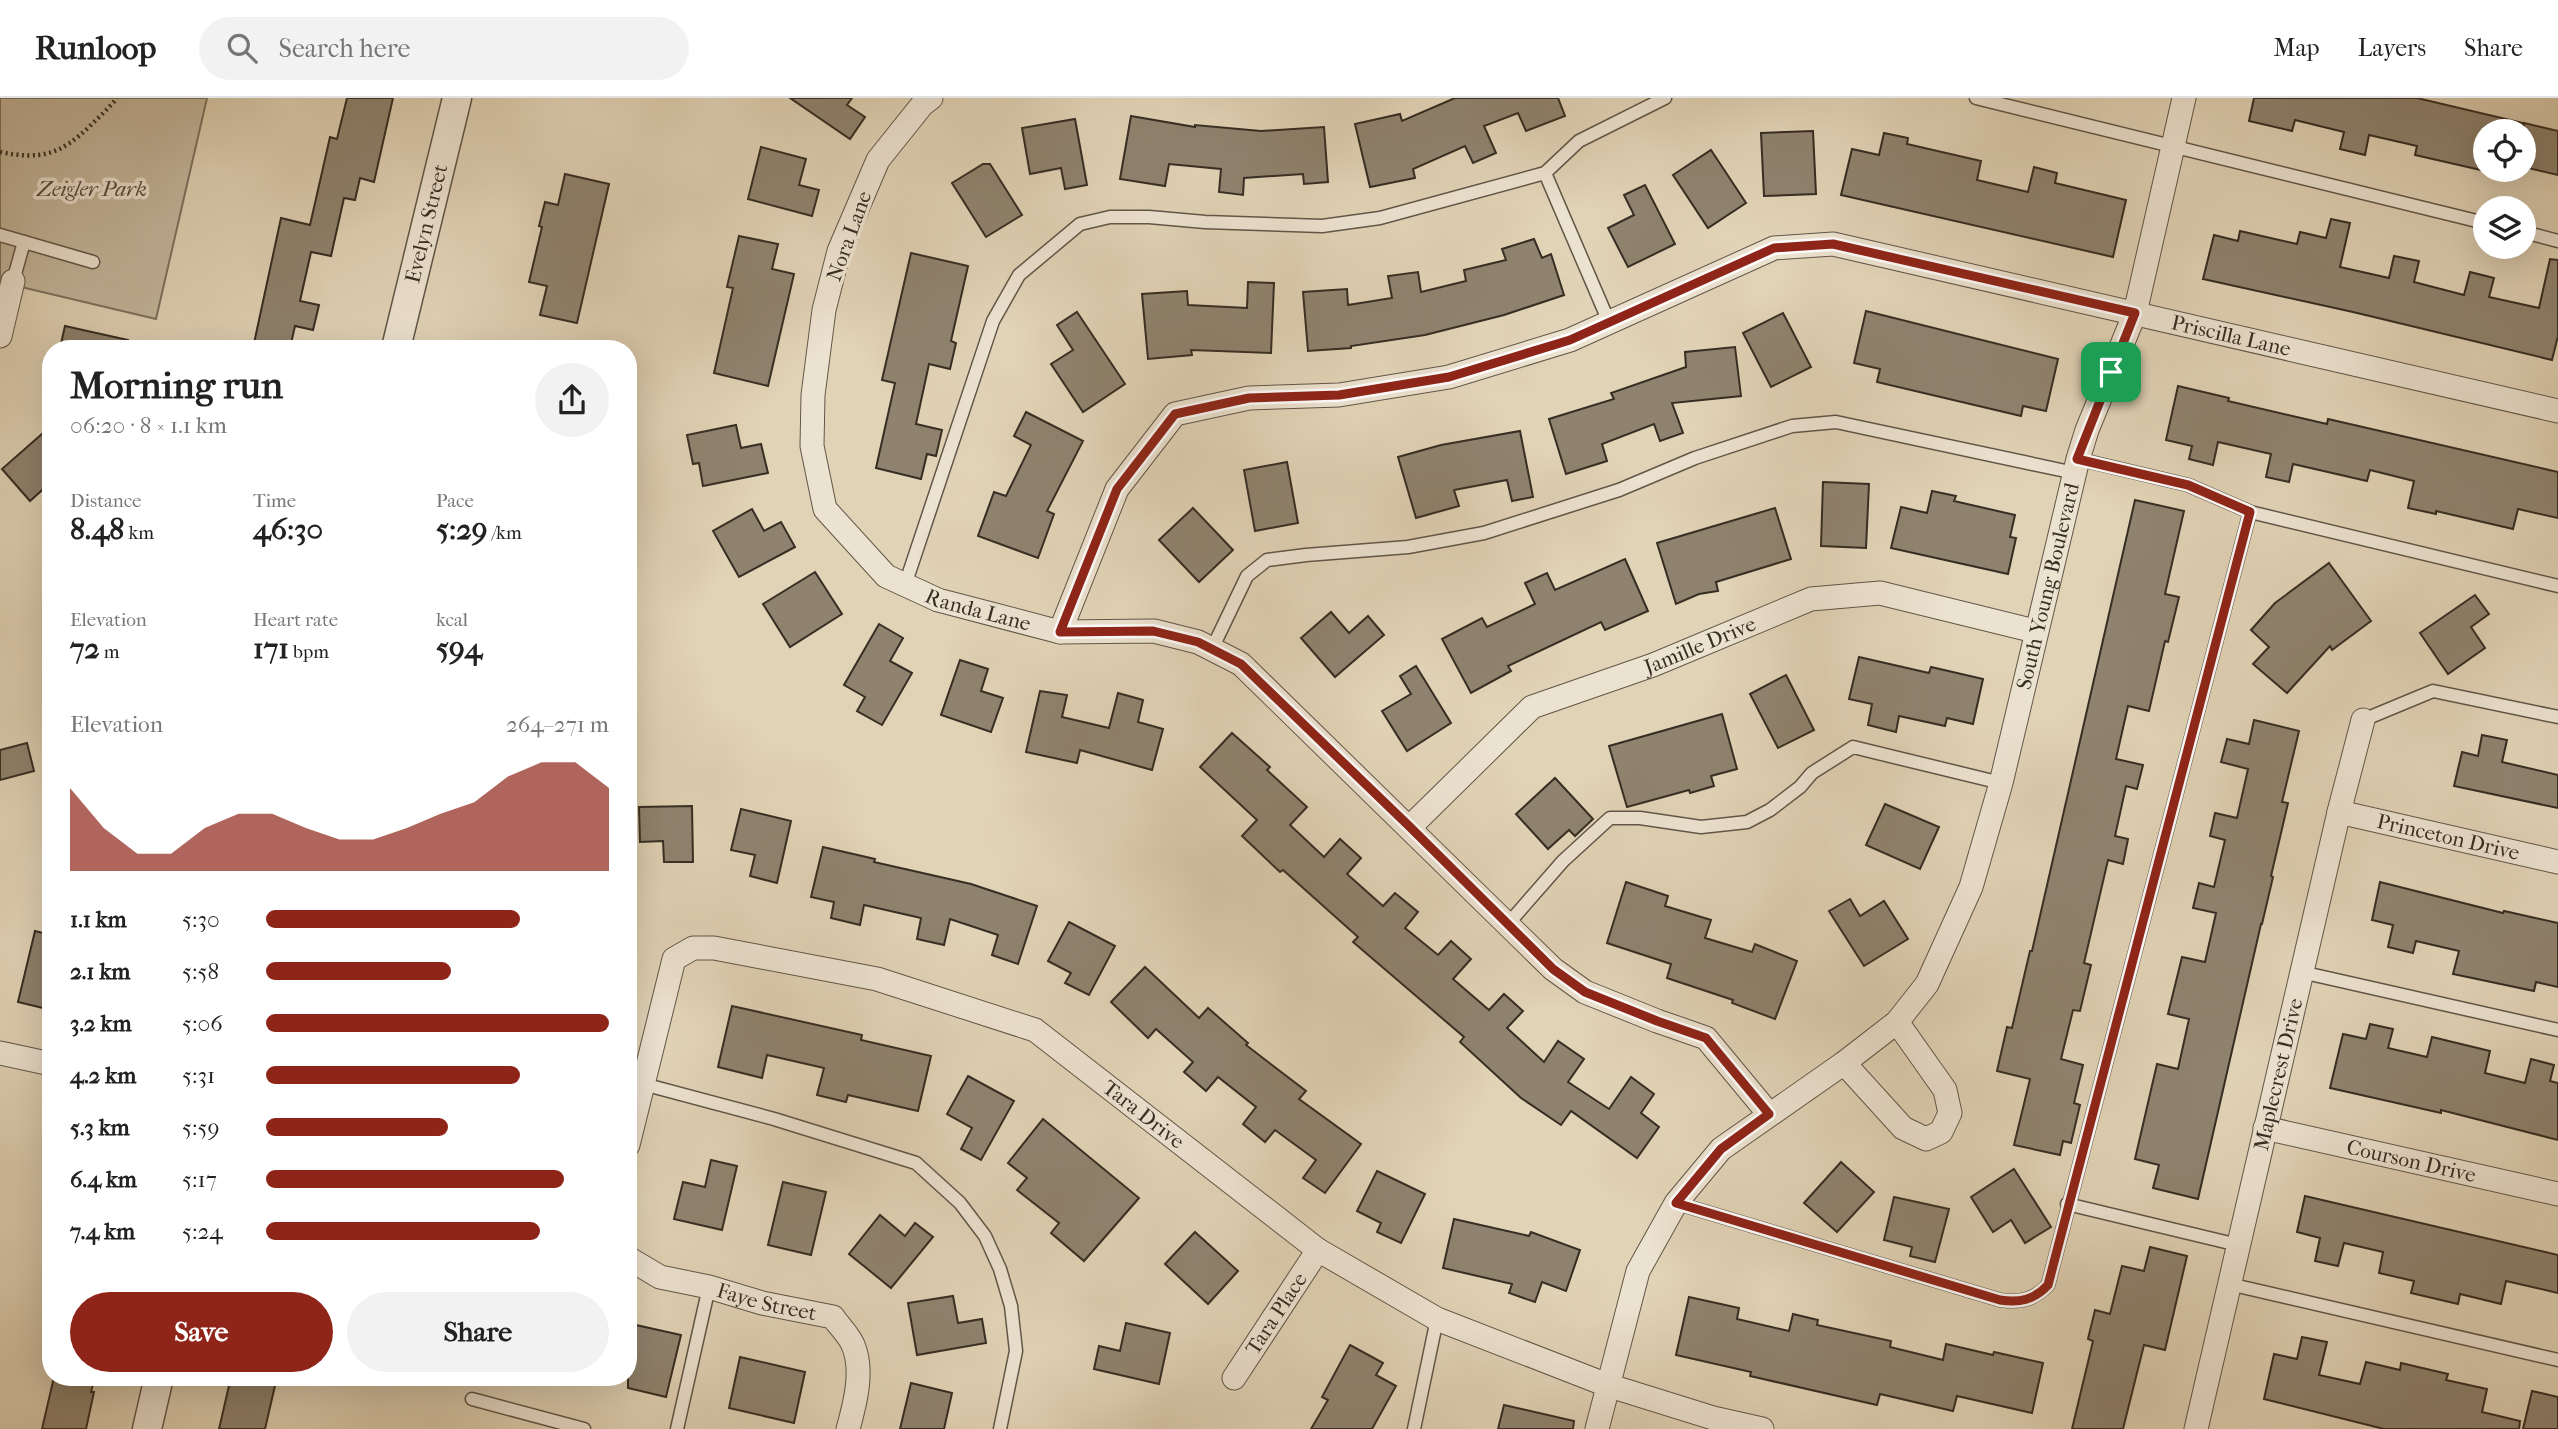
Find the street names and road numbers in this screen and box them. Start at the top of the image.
street label: Evelyn Street [400,161,453,286]
street label: Nora Lane [822,188,876,284]
street label: Priscilla Lane [2169,310,2293,361]
street label: South Young Boulevard [2012,480,2084,692]
street label: Randa Lane [921,584,1033,636]
street label: Jamille Drive [1639,611,1759,680]
street label: Princeton Drive [2375,809,2522,865]
street label: Maplecrest Drive [2249,996,2307,1153]
street label: Tara Drive [1098,1075,1189,1154]
street label: Courson Drive [2344,1135,2478,1187]
street label: Tara Place [1241,1268,1312,1359]
street label: Faye Street [714,1278,819,1326]

